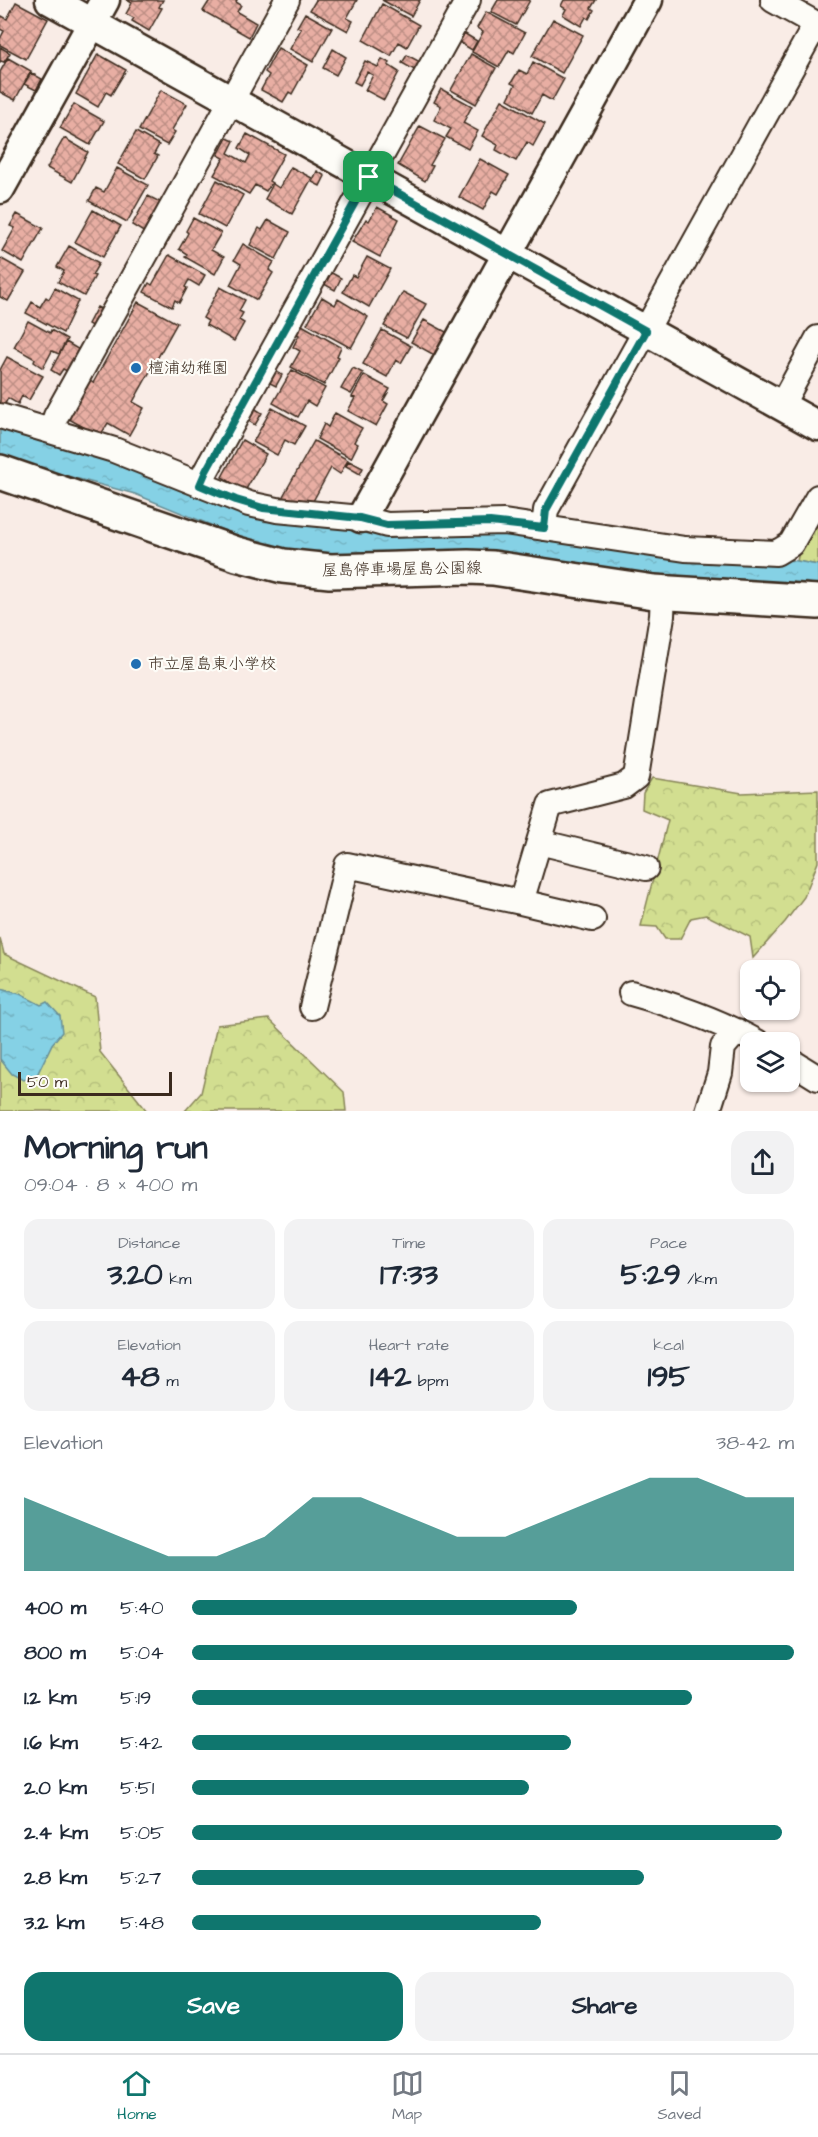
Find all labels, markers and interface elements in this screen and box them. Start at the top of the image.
pin [343,151,394,202]
icon: arrive [352,160,385,193]
place label: 檀浦幼稚園 [148,357,228,379]
marker: 檀浦幼稚園 [129,361,143,375]
street label: 屋島停車場屋島公園線 [322,557,482,581]
place label: 市立屋島東小学校 [148,653,276,675]
marker: 市立屋島東小学校 [129,657,143,671]
map controls [740,960,800,1092]
button: locate [740,960,800,1020]
button: layers [740,1032,800,1092]
scale bar [18,1069,172,1096]
text: 50 m [27,1071,67,1093]
text: Morning run [24,1125,208,1171]
button: share [731,1131,794,1194]
text: 09:04 · 8 × 400 m [24,1171,197,1199]
text: Distance [118,1232,180,1254]
text: Time [392,1232,426,1254]
text: Pace [650,1232,687,1254]
text: 3.20 [107,1254,163,1296]
text: 17:33 [380,1254,438,1296]
text: 5:29 [620,1254,681,1296]
text: km [163,1268,191,1290]
text: /km [681,1268,717,1290]
text: Elevation [118,1334,181,1356]
text: Heart rate [369,1334,449,1356]
text: kcal [653,1334,684,1356]
text: 48 [120,1356,160,1398]
text: 142 [370,1356,411,1398]
text: 195 [648,1356,690,1398]
text: m [160,1370,179,1392]
text: bpm [411,1370,448,1392]
text: Elevation [24,1429,103,1457]
text: 38–42 m [716,1429,794,1457]
text: 400 m [24,1594,86,1622]
text: 5:40 [120,1594,164,1622]
text: 800 m [24,1639,86,1667]
text: 5:04 [120,1639,164,1667]
text: 1.2 km [24,1684,77,1712]
text: 5:19 [120,1684,151,1712]
text: 1.6 km [24,1729,78,1757]
text: 5:42 [120,1729,163,1757]
text: 2.0 km [24,1774,87,1802]
text: 5:51 [120,1774,154,1802]
text: 2.4 km [24,1819,88,1847]
text: 5:05 [120,1819,164,1847]
text: 2.8 km [24,1864,87,1892]
text: 5:27 [120,1864,161,1892]
text: 3.2 km [24,1909,84,1937]
text: 5:48 [120,1909,164,1937]
button: Save [24,1972,403,2041]
button: Share [415,1972,794,2041]
tab: Home [117,2067,157,2125]
tab: Map [391,2067,424,2125]
tab: Saved [657,2067,701,2125]

